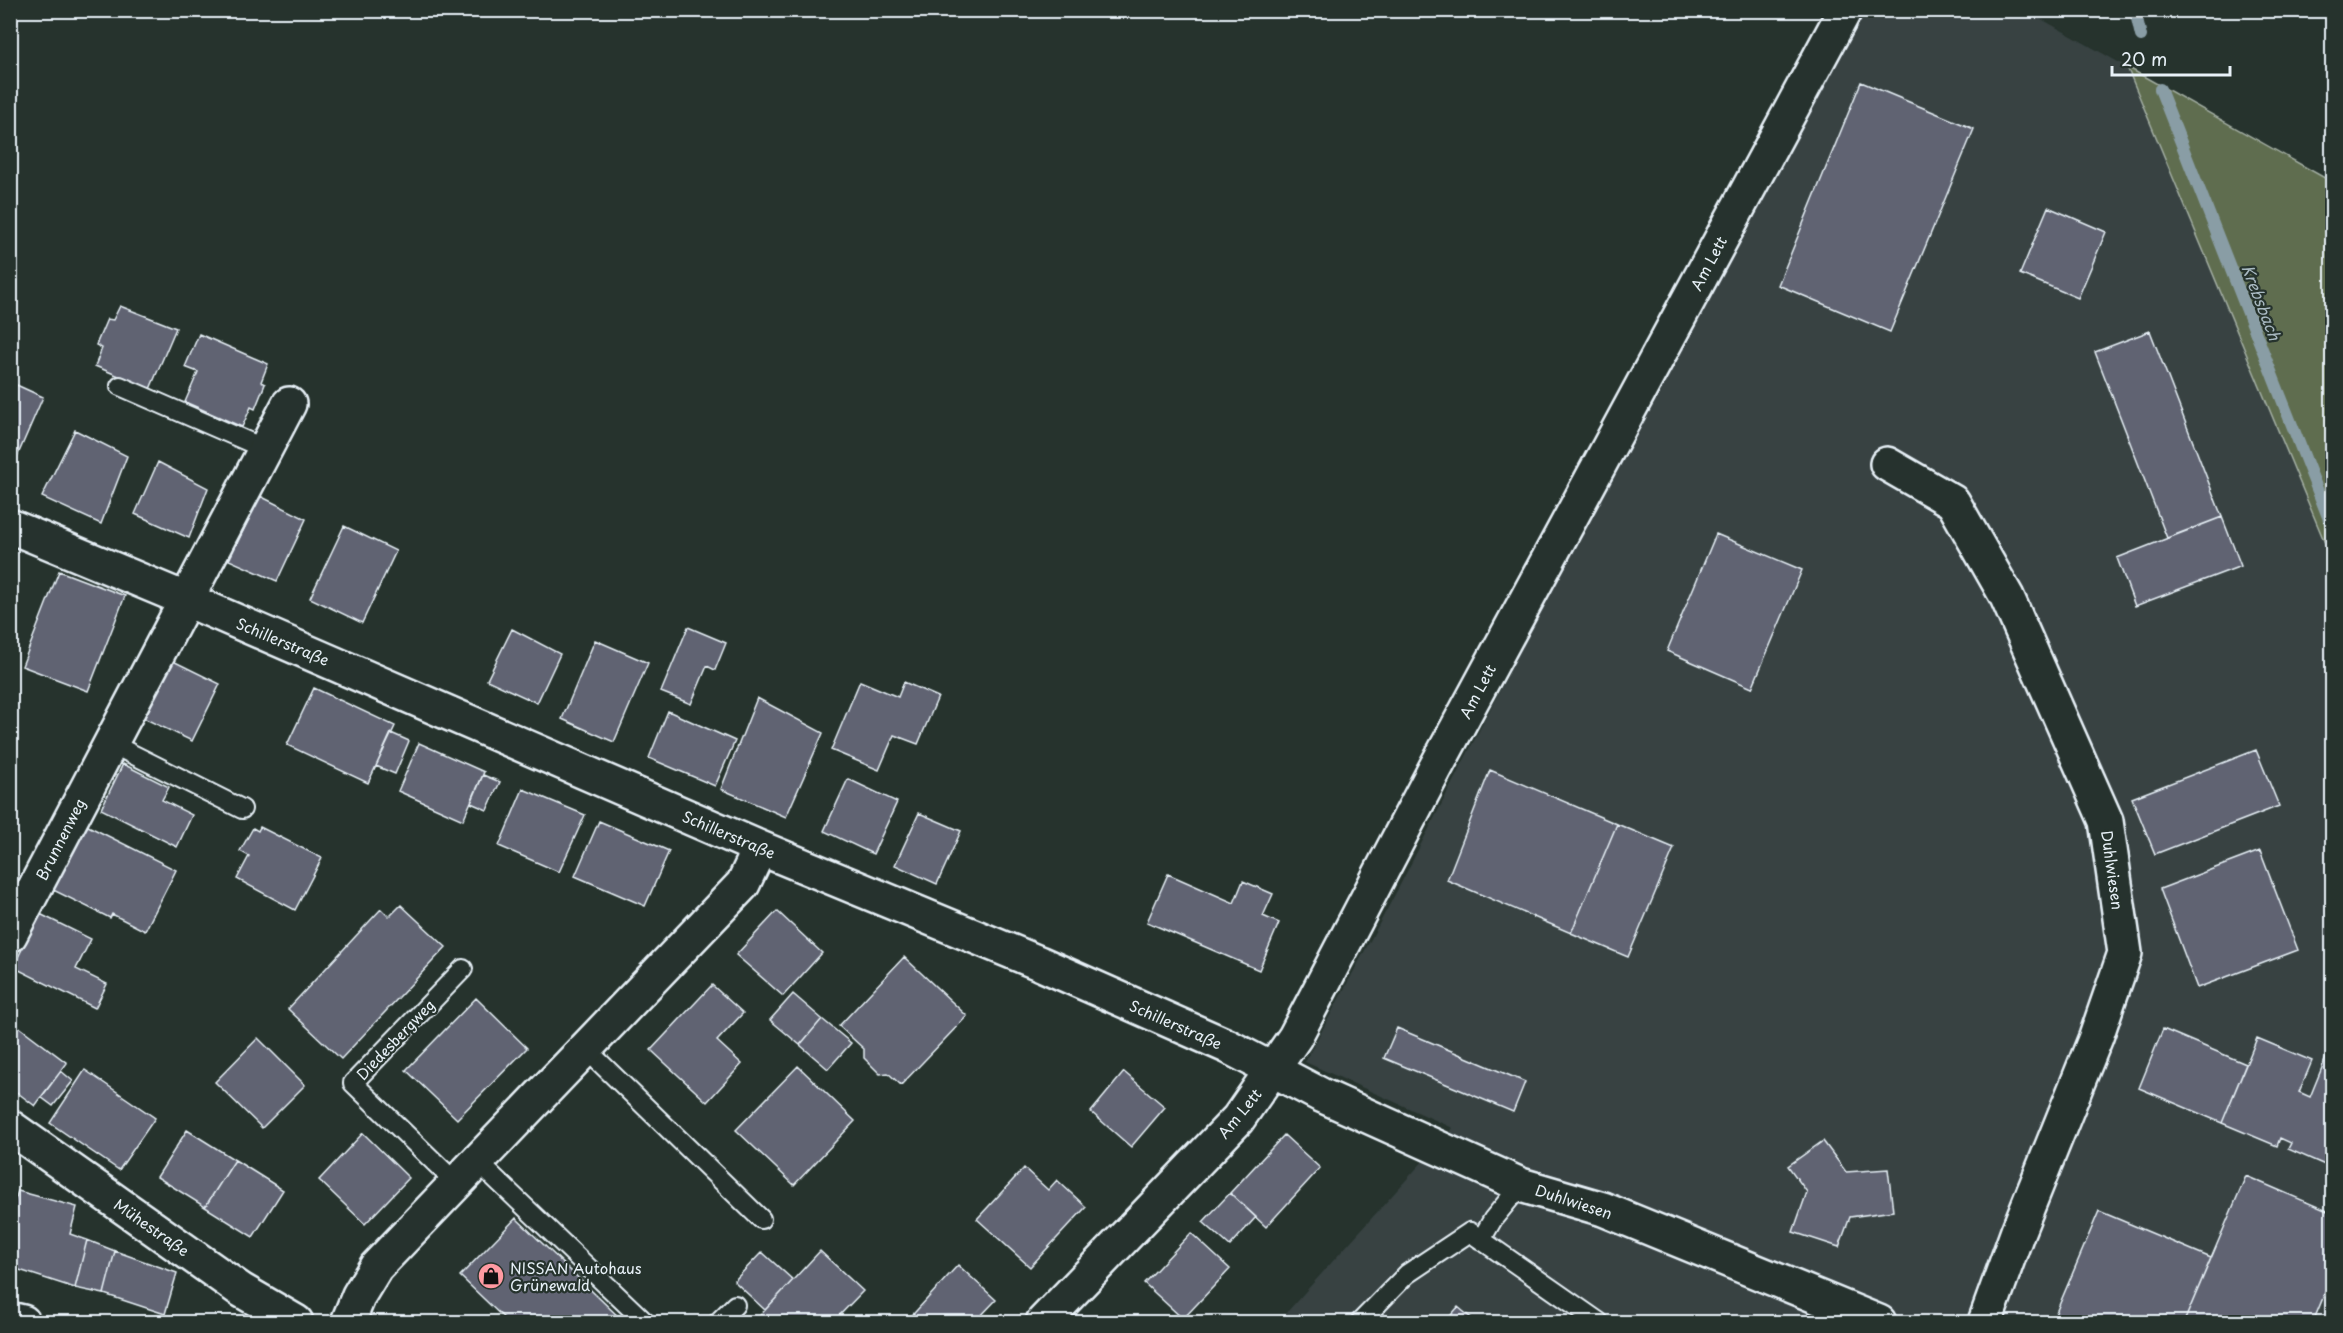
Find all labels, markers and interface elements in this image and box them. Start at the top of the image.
scale bar [2112,39,2230,77]
text: 20 m [2121,45,2167,72]
street label: Am Lett [1684,232,1732,294]
water label: Krebsbach [2237,261,2288,344]
street label: Schillerstraße [233,611,333,671]
street label: Am Lett [1453,660,1501,722]
street label: Brunnenweg [29,794,91,884]
street label: Schillerstraße [679,804,779,864]
street label: Duhlwiesen [2096,829,2130,911]
street label: Diedesbergweg [350,993,440,1085]
street label: Schillerstraße [1126,993,1226,1055]
street label: Am Lett [1212,1083,1266,1143]
street label: Duhlwiesen [1532,1178,1616,1224]
street label: Mühestraße [110,1193,194,1261]
place label: NISSAN Autohaus Grünewald [510,1256,642,1296]
shop icon: NISSAN Autohaus Grünewald [476,1261,506,1291]

